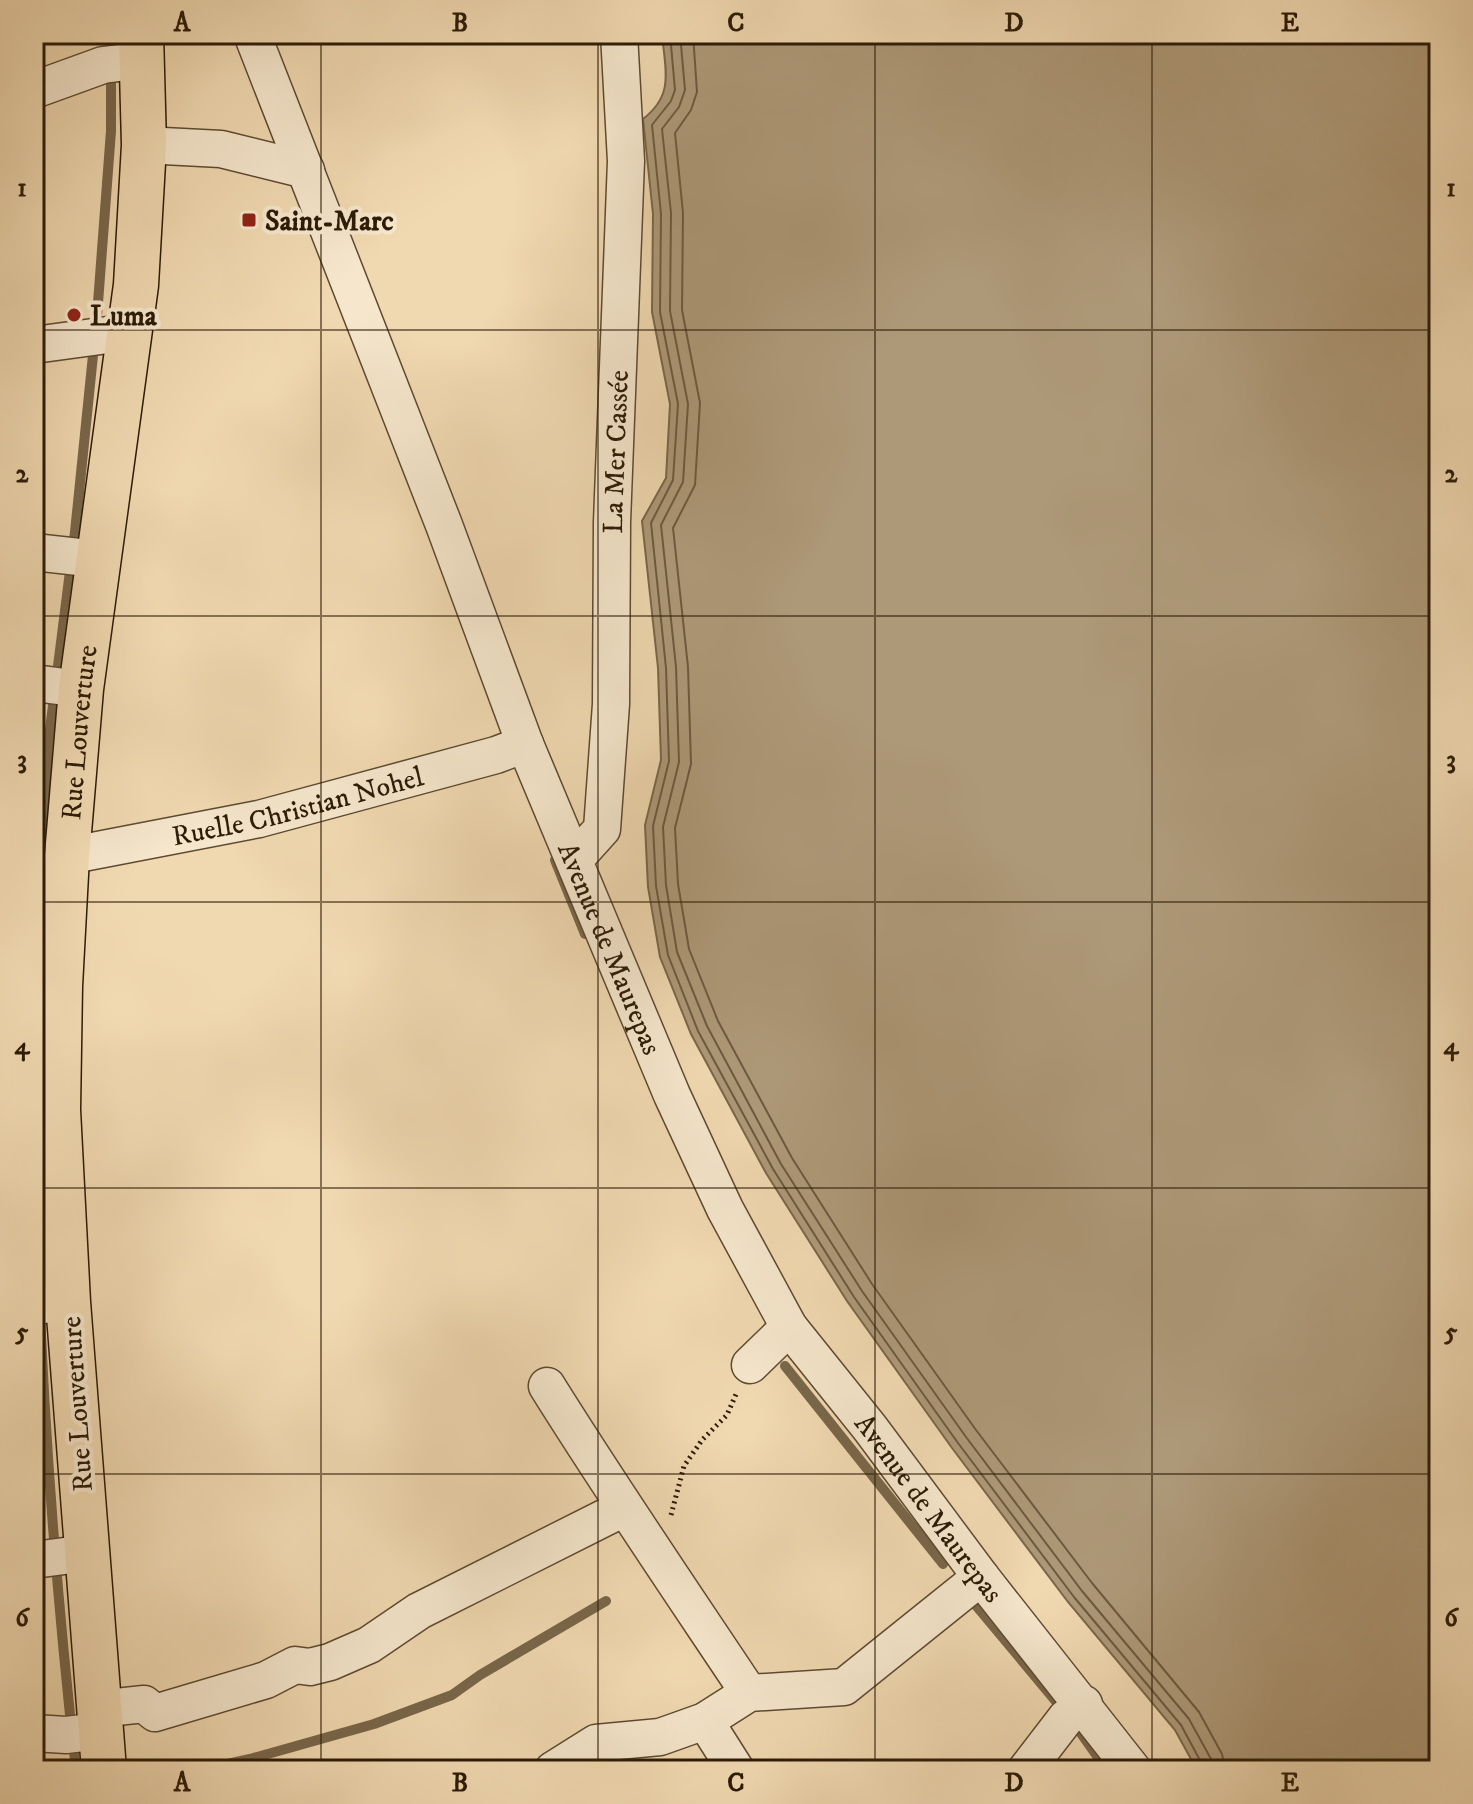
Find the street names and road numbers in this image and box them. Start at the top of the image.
street label: La Mer Cassée [596,369,637,534]
street label: Rue Louverture [54,643,106,822]
street label: Ruelle Christian Nohel [169,759,428,854]
street label: Avenue de Maurepas [549,837,669,1060]
street label: Rue Louverture [54,1315,101,1493]
street label: Avenue de Maurepas [846,1407,1010,1610]

